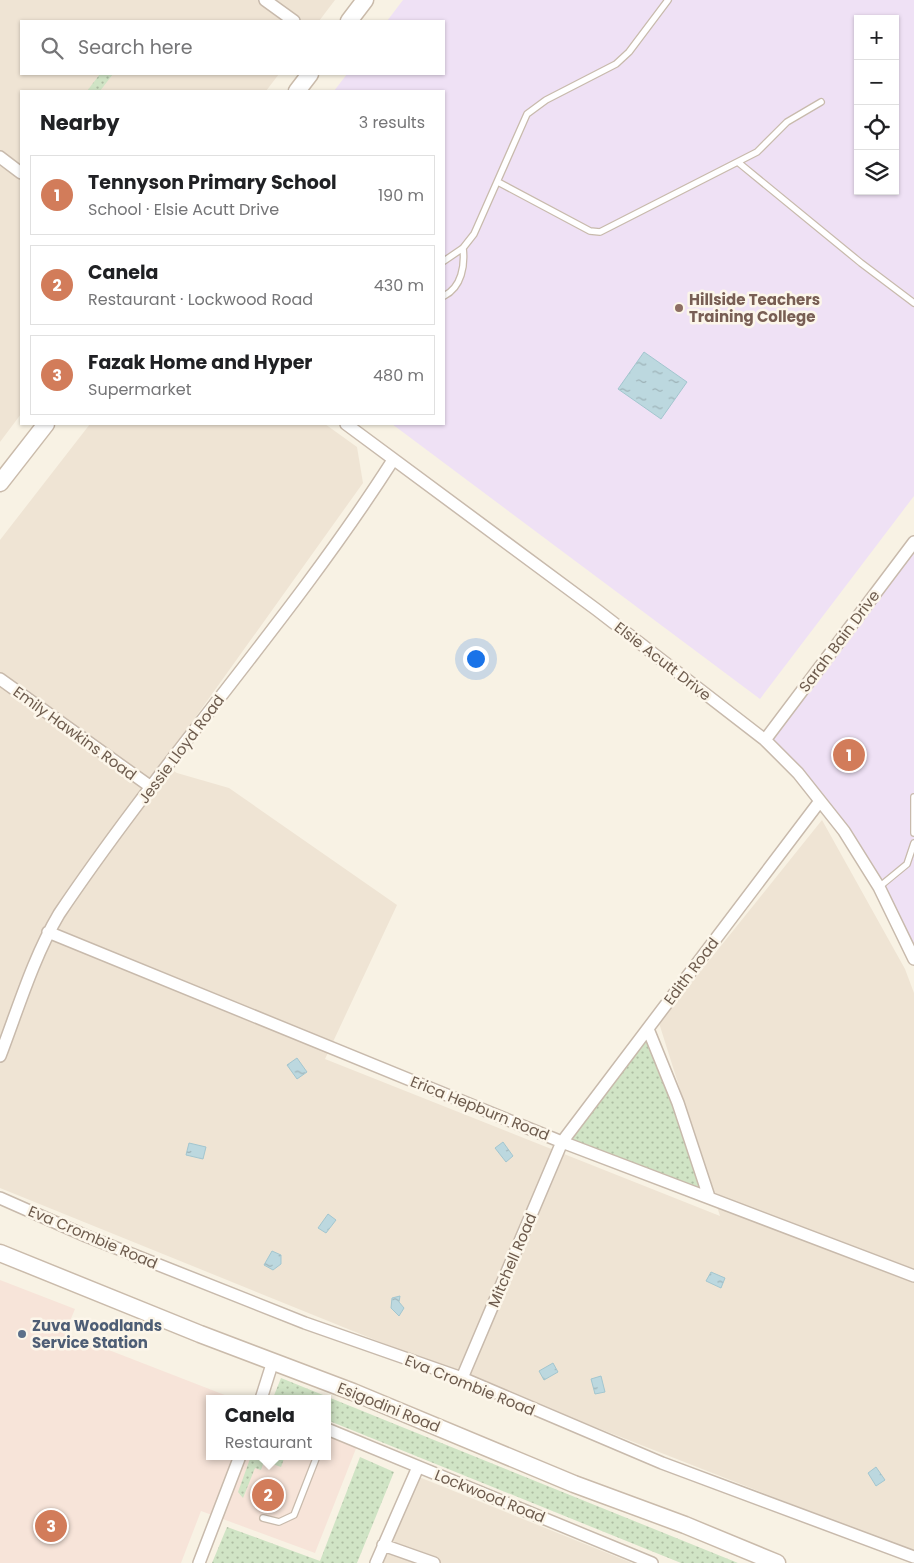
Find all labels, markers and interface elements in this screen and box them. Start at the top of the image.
map controls [854,15,899,195]
button: + [854,15,899,60]
search box [20,20,445,75]
icon: search [38,34,66,62]
text: Search here [78,34,192,61]
button: − [854,60,899,105]
button: locate [854,105,899,150]
text: Nearby [40,108,120,137]
text: 3 results [359,111,425,134]
button: layers [854,150,899,195]
text: Tennyson Primary School [88,169,337,196]
text: 1 [54,184,60,207]
text: 190 m [378,184,424,207]
text: School · Elsie Acutt Drive [88,198,279,221]
text: Canela [88,259,158,286]
text: 2 [52,274,62,297]
text: 430 m [374,274,424,297]
text: Restaurant · Lockwood Road [88,288,313,311]
place label: Hillside Teachers Training College [689,289,820,327]
marker: Hillside Teachers Training College [673,302,685,314]
text: Fazak Home and Hyper [88,349,313,376]
text: 3 [52,364,62,387]
text: 480 m [373,364,424,387]
text: Supermarket [88,378,192,401]
street label: Sarah Bain Drive [794,586,884,696]
street label: Elsie Acutt Drive [610,617,716,705]
your location [463,646,489,672]
street label: Emily Hawkins Road [9,681,141,785]
street label: Jessie Lloyd Road [133,690,229,808]
pin: 1 [833,736,865,774]
street label: Edith Road [659,933,723,1009]
street label: Erica Hepburn Road [407,1071,553,1145]
street label: Eva Crombie Road [25,1200,161,1274]
street label: Mitchell Road [483,1210,541,1310]
place label: Zuva Woodlands Service Station [32,1315,162,1353]
marker: Zuva Woodlands Service Station [16,1328,28,1340]
street label: Eva Crombie Road [402,1349,538,1421]
street label: Esigodini Road [334,1377,444,1437]
popup [206,1395,331,1460]
text: Canela [225,1402,295,1429]
text: Restaurant [225,1431,312,1454]
street label: Lockwood Road [432,1464,548,1528]
pin: 2 [252,1476,284,1514]
pin: 3 [35,1507,67,1545]

